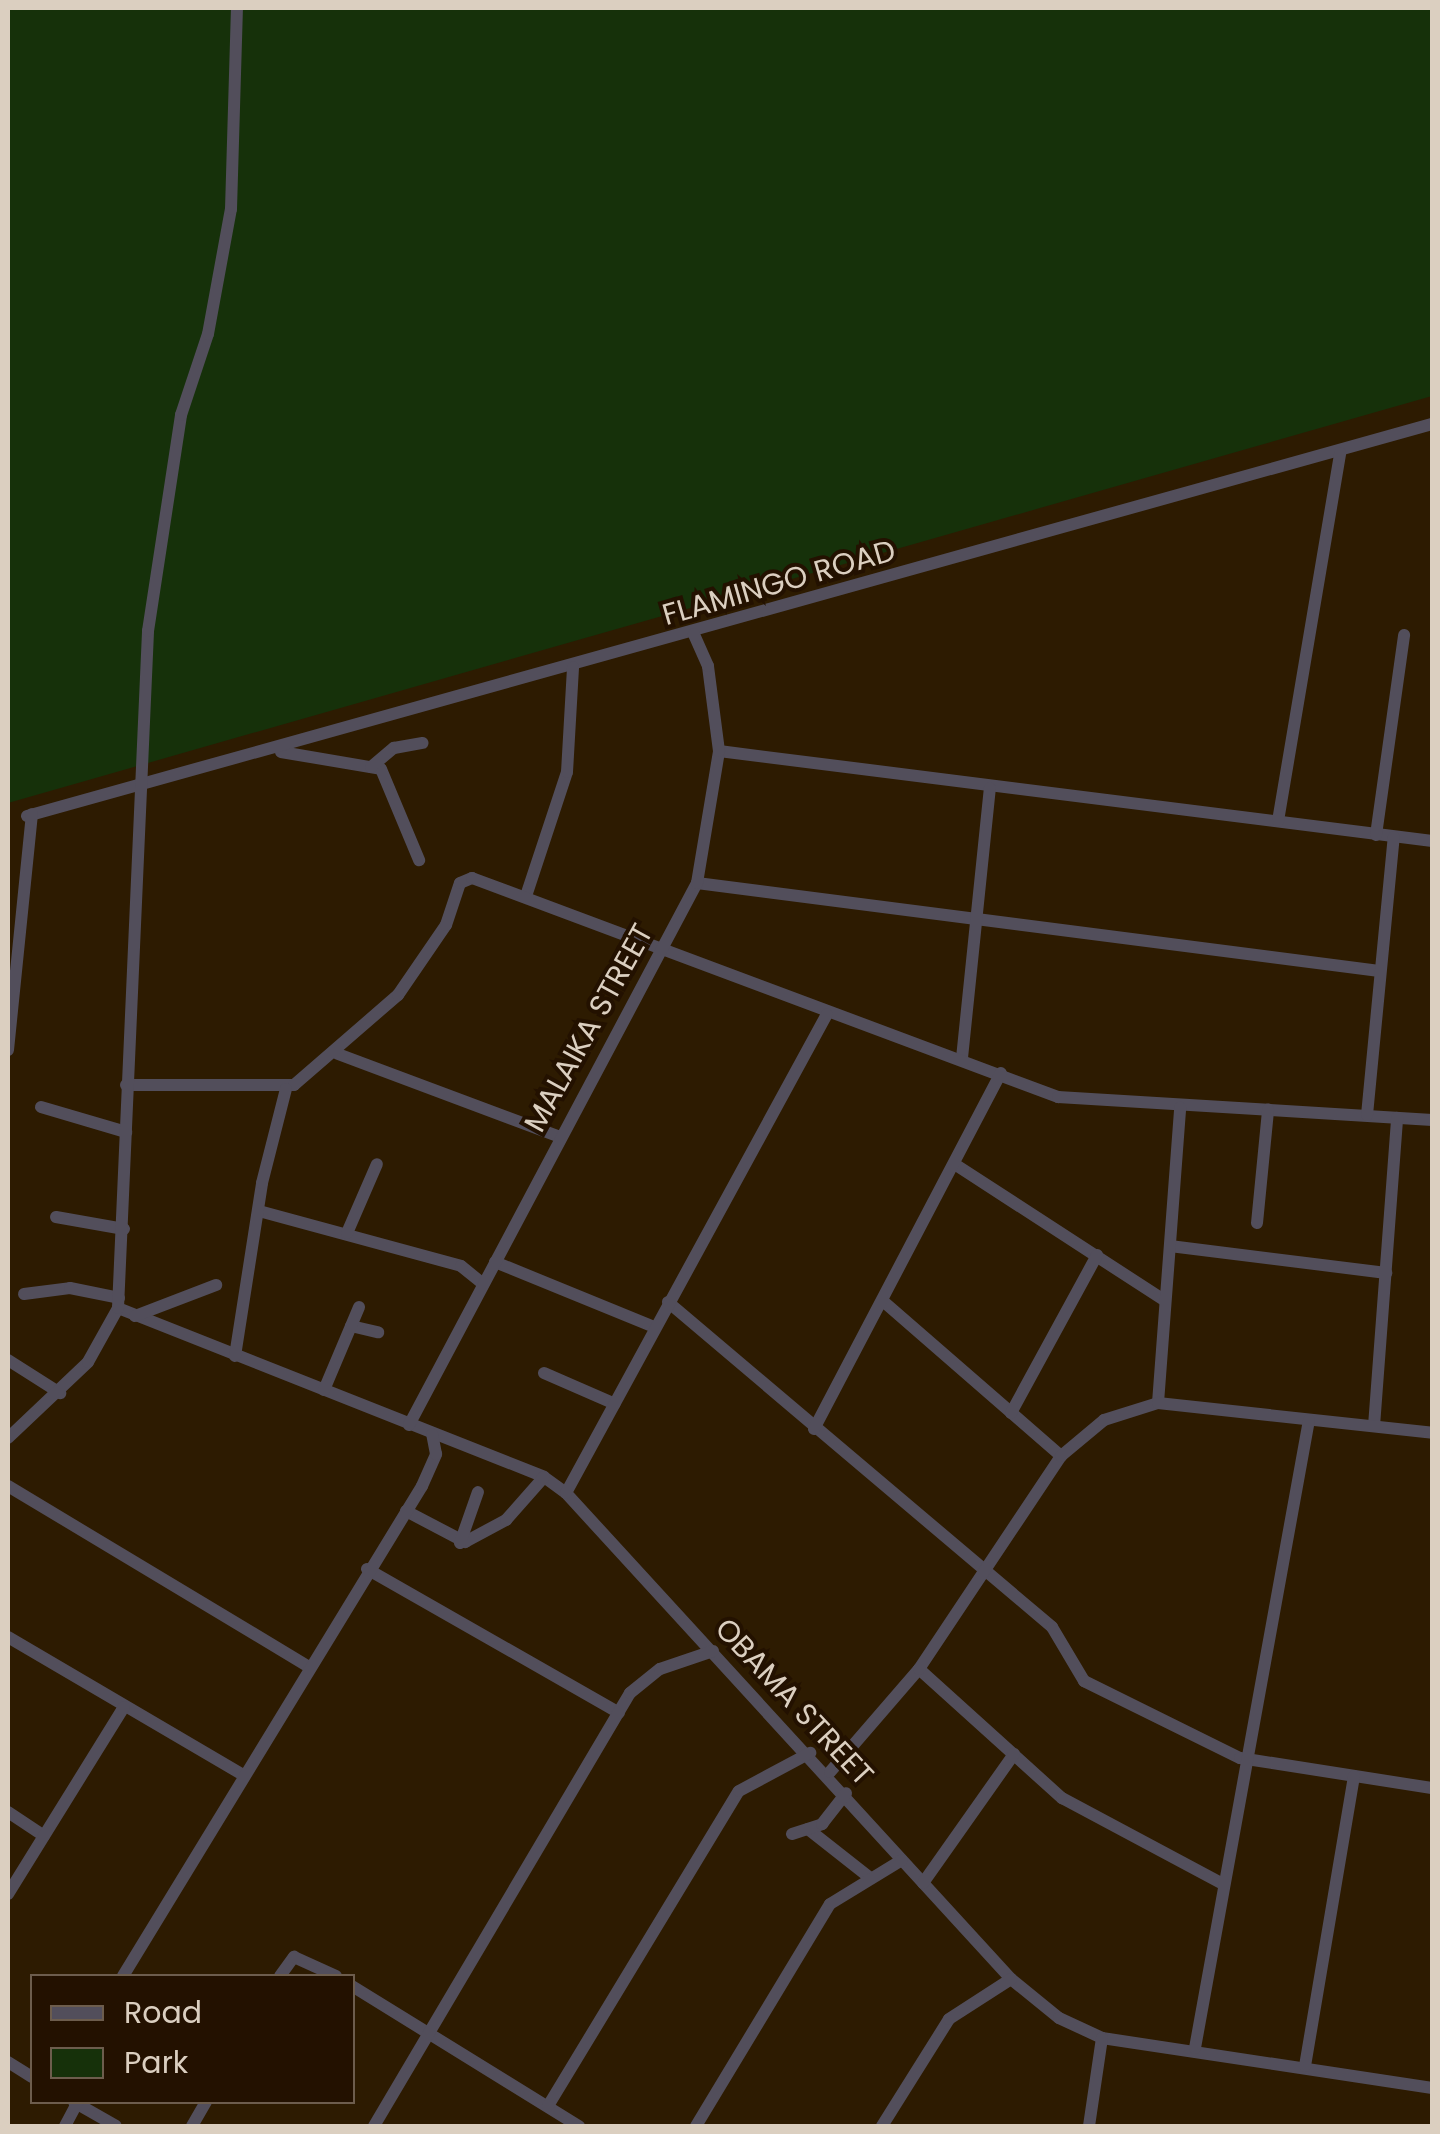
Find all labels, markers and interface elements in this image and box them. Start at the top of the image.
street label: FLAMINGO ROAD [658,533,900,633]
street label: MALAIKA STREET [517,918,661,1138]
street label: OBAMA STREET [707,1611,881,1793]
legend [30,1974,355,2104]
text: Road [124,1991,202,2034]
text: Park [124,2041,188,2084]

